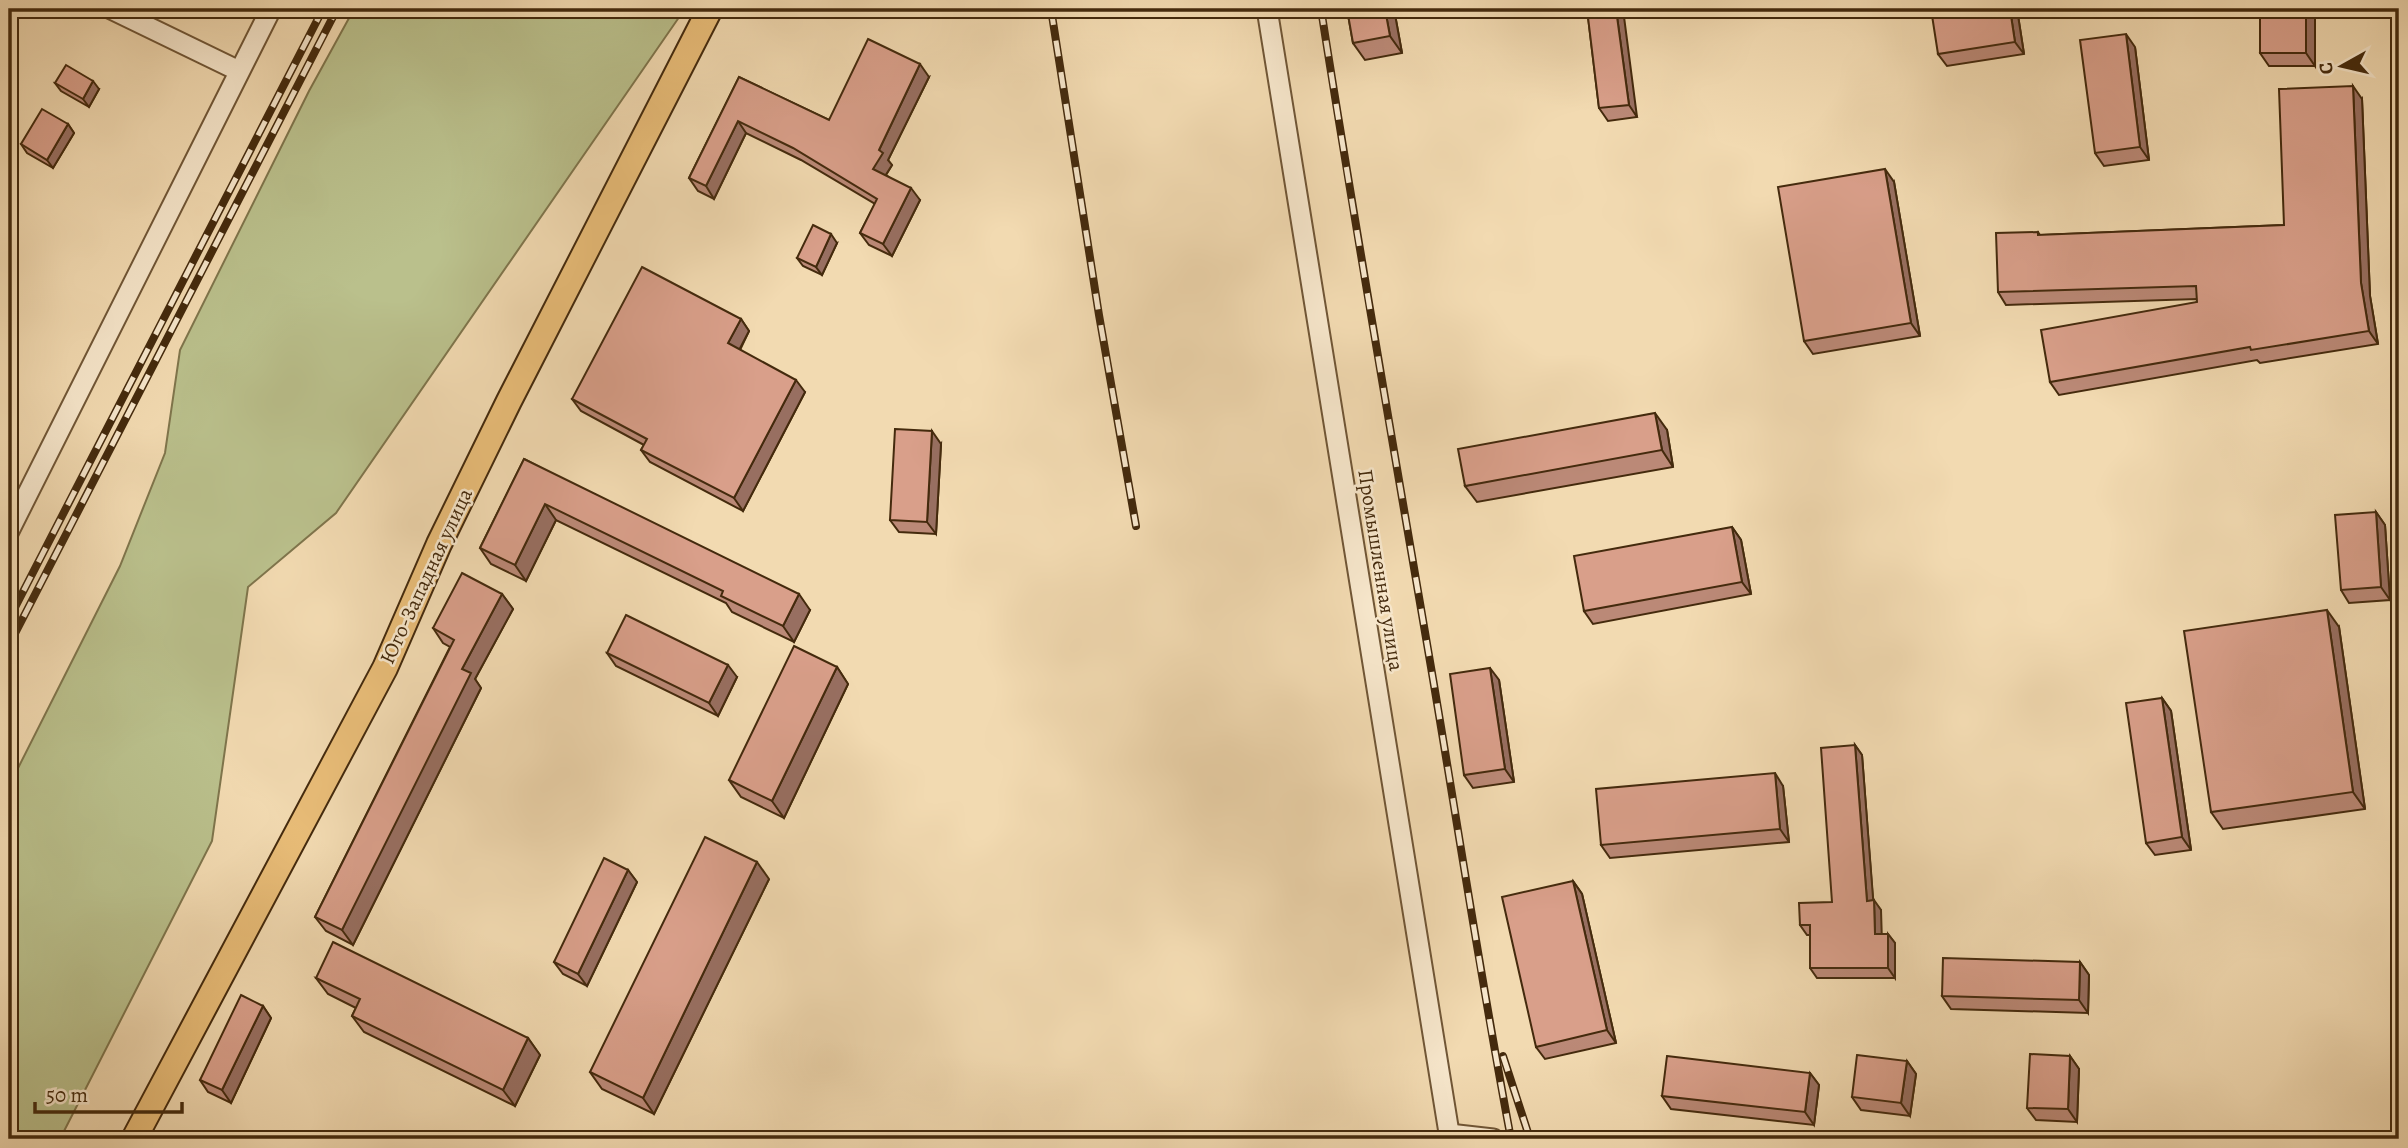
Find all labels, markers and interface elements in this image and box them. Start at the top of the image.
north arrow [2306,32,2376,102]
text: С [2312,61,2340,76]
street label: Промышленная улица [1351,467,1411,673]
street label: Юго-Западная улица [373,483,479,668]
scale bar [35,1071,182,1115]
text: 50 m [46,1081,88,1109]

